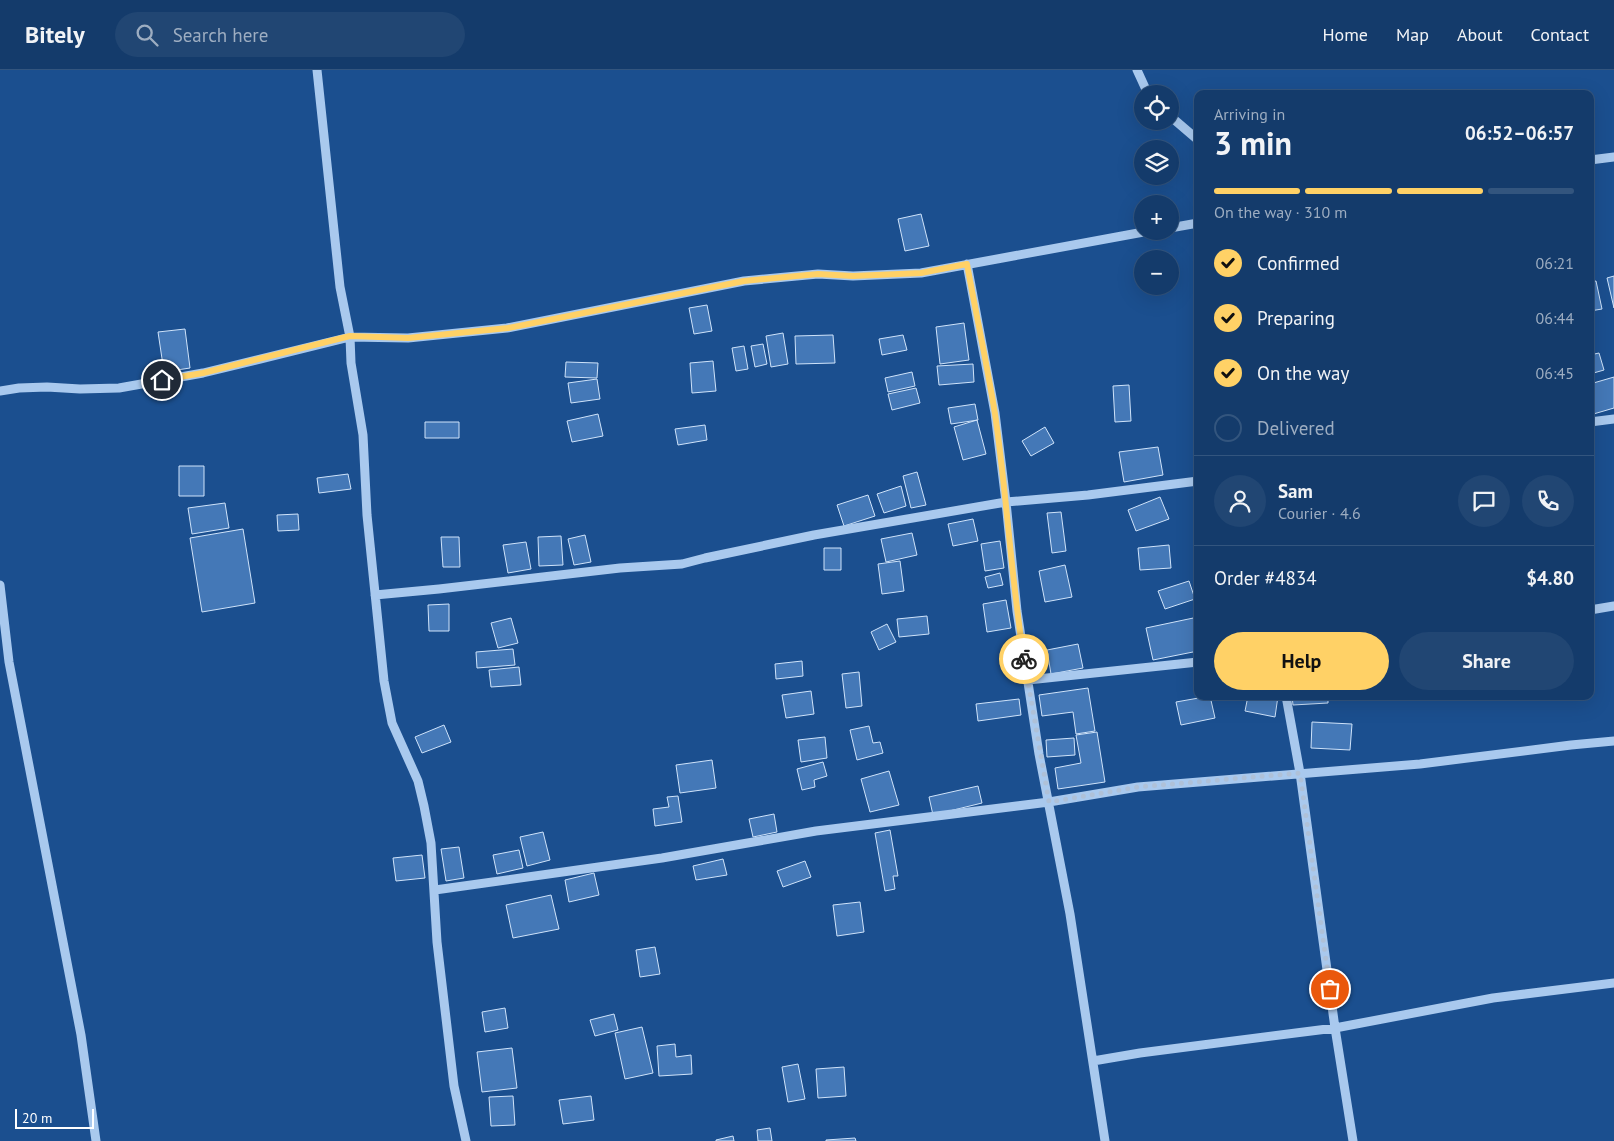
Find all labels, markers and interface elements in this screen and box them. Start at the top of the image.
search box [115,12,465,57]
text: Bitely [25,19,85,50]
icon: search [133,21,161,49]
text: Search here [173,23,268,47]
text: Home [1322,23,1368,46]
text: Map [1396,23,1429,46]
text: About [1457,23,1503,46]
text: Contact [1531,23,1589,46]
map controls [1134,85,1179,295]
button: locate [1134,85,1179,130]
text: Arriving in [1214,104,1285,124]
text: 06:52–06:57 [1465,121,1574,145]
text: 3 min [1214,122,1292,164]
button: layers [1134,140,1179,185]
button: + [1134,195,1179,240]
text: On the way · 310 m [1214,202,1347,222]
icon: check [1214,249,1242,277]
button: − [1134,250,1179,295]
text: Confirmed [1257,251,1340,275]
text: 06:21 [1536,253,1574,273]
icon: check [1214,304,1242,332]
text: Preparing [1257,306,1335,330]
text: 06:44 [1536,308,1574,328]
pin [141,359,183,401]
icon: check [1214,359,1242,387]
text: On the way [1257,361,1349,385]
text: 06:45 [1536,363,1574,383]
icon: home [148,366,176,394]
text: Delivered [1257,416,1335,440]
button: person [1214,475,1266,527]
button: chat [1458,475,1510,527]
button: phone [1522,475,1574,527]
text: Sam [1278,479,1313,503]
text: Courier · 4.6 [1278,503,1361,523]
text: Order #4834 [1214,566,1317,590]
text: $4.80 [1526,566,1574,590]
button: Help [1214,632,1389,690]
button: Share [1399,632,1574,690]
courier [999,634,1049,684]
icon: bike [1010,645,1038,673]
pin [1309,968,1351,1010]
icon: bag [1316,975,1344,1003]
scale bar [15,1106,94,1129]
text: 20 m [22,1109,52,1127]

